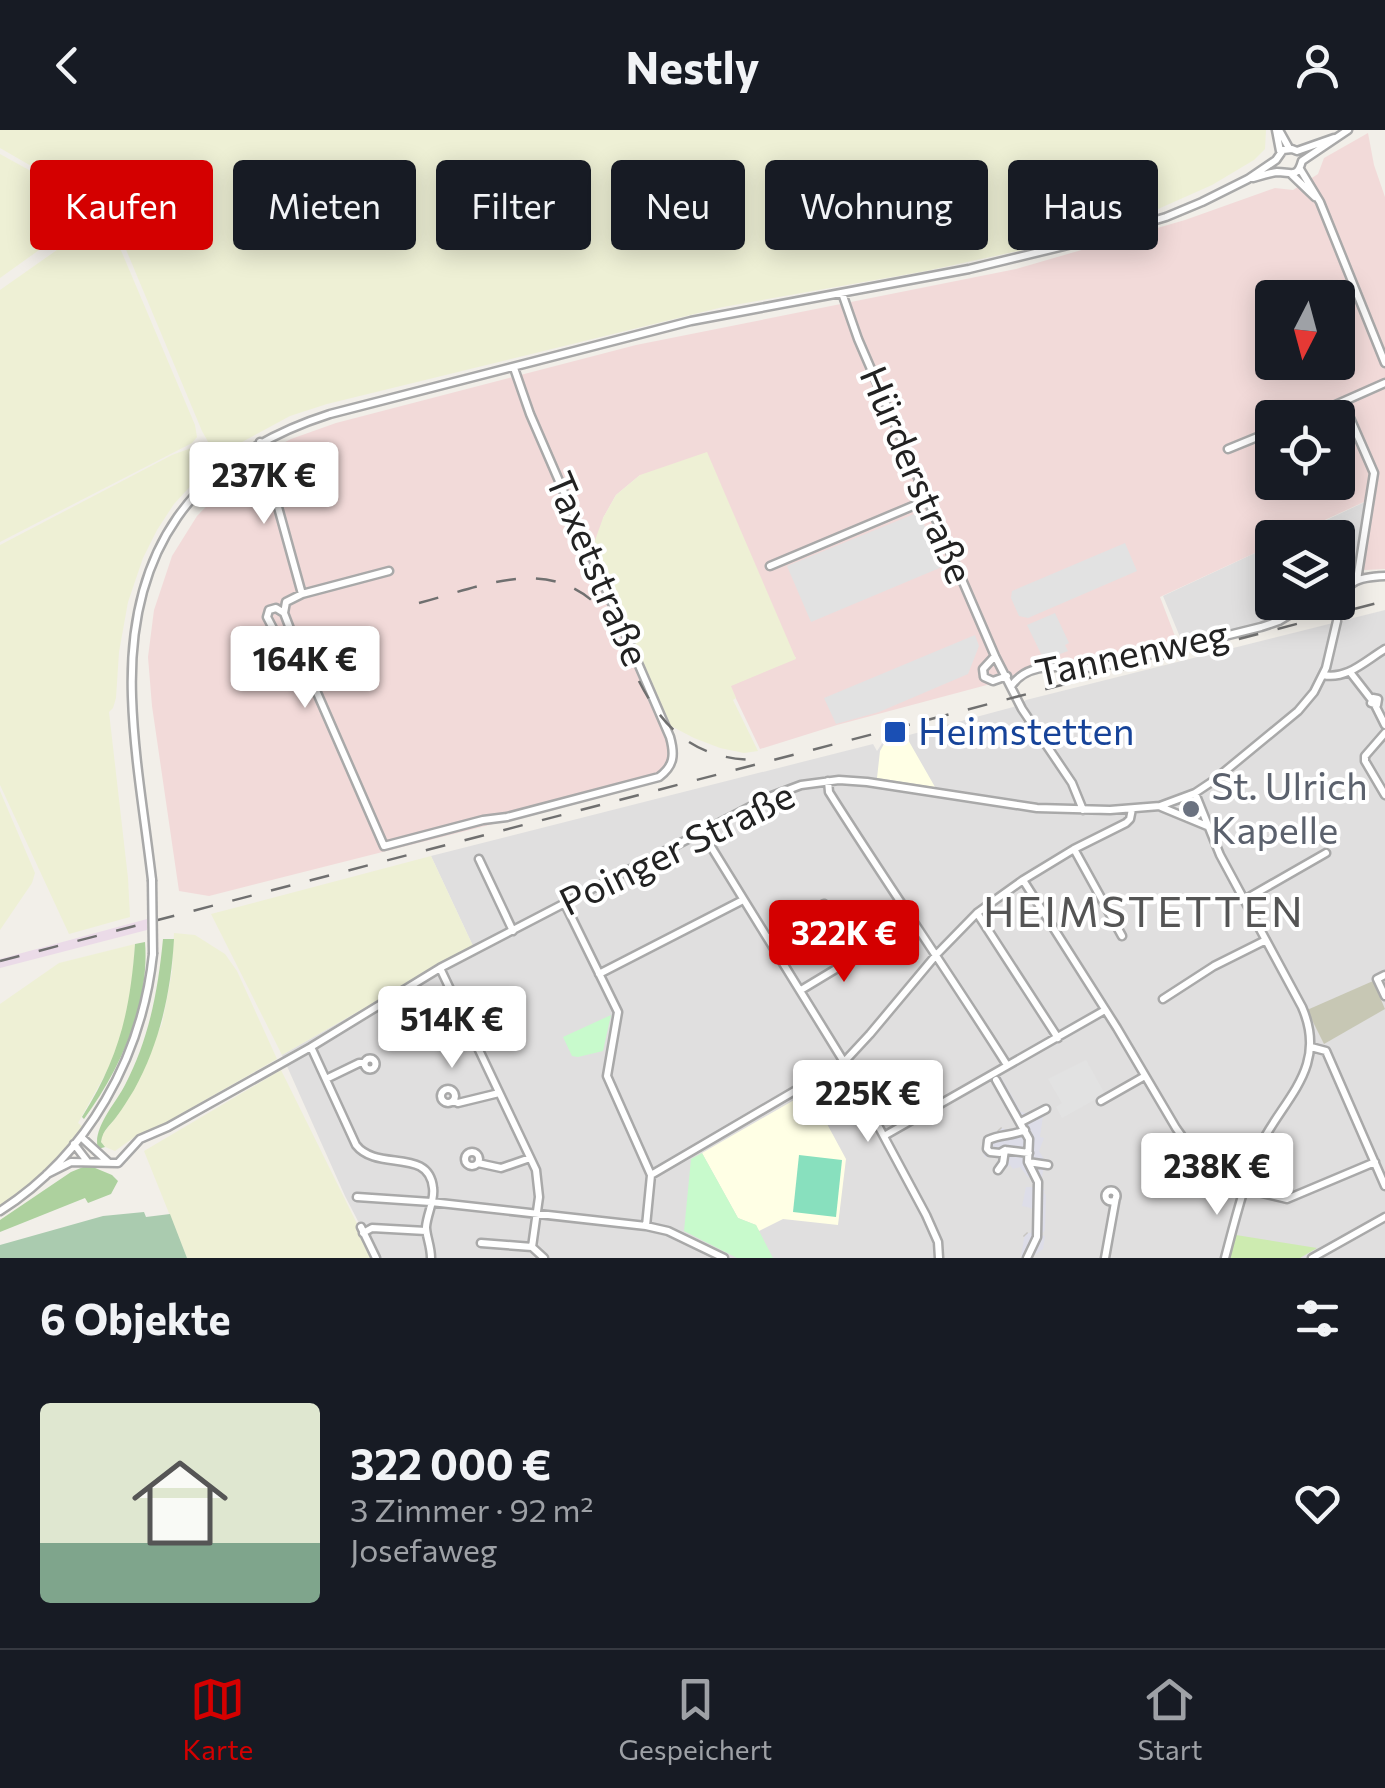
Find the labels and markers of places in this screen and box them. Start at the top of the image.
pin: 237K € [183,442,345,527]
pin: 164K € [224,626,386,711]
place label: Heimstetten [918,706,1134,753]
marker: Heimstetten [882,719,908,745]
place label: St. Ulrich Kapelle [1211,761,1368,852]
marker: St. Ulrich Kapelle [1180,798,1202,820]
pin: 322K € [763,900,925,985]
pin: 514K € [371,986,533,1071]
pin: 225K € [787,1060,949,1145]
pin: 238K € [1136,1133,1298,1218]

